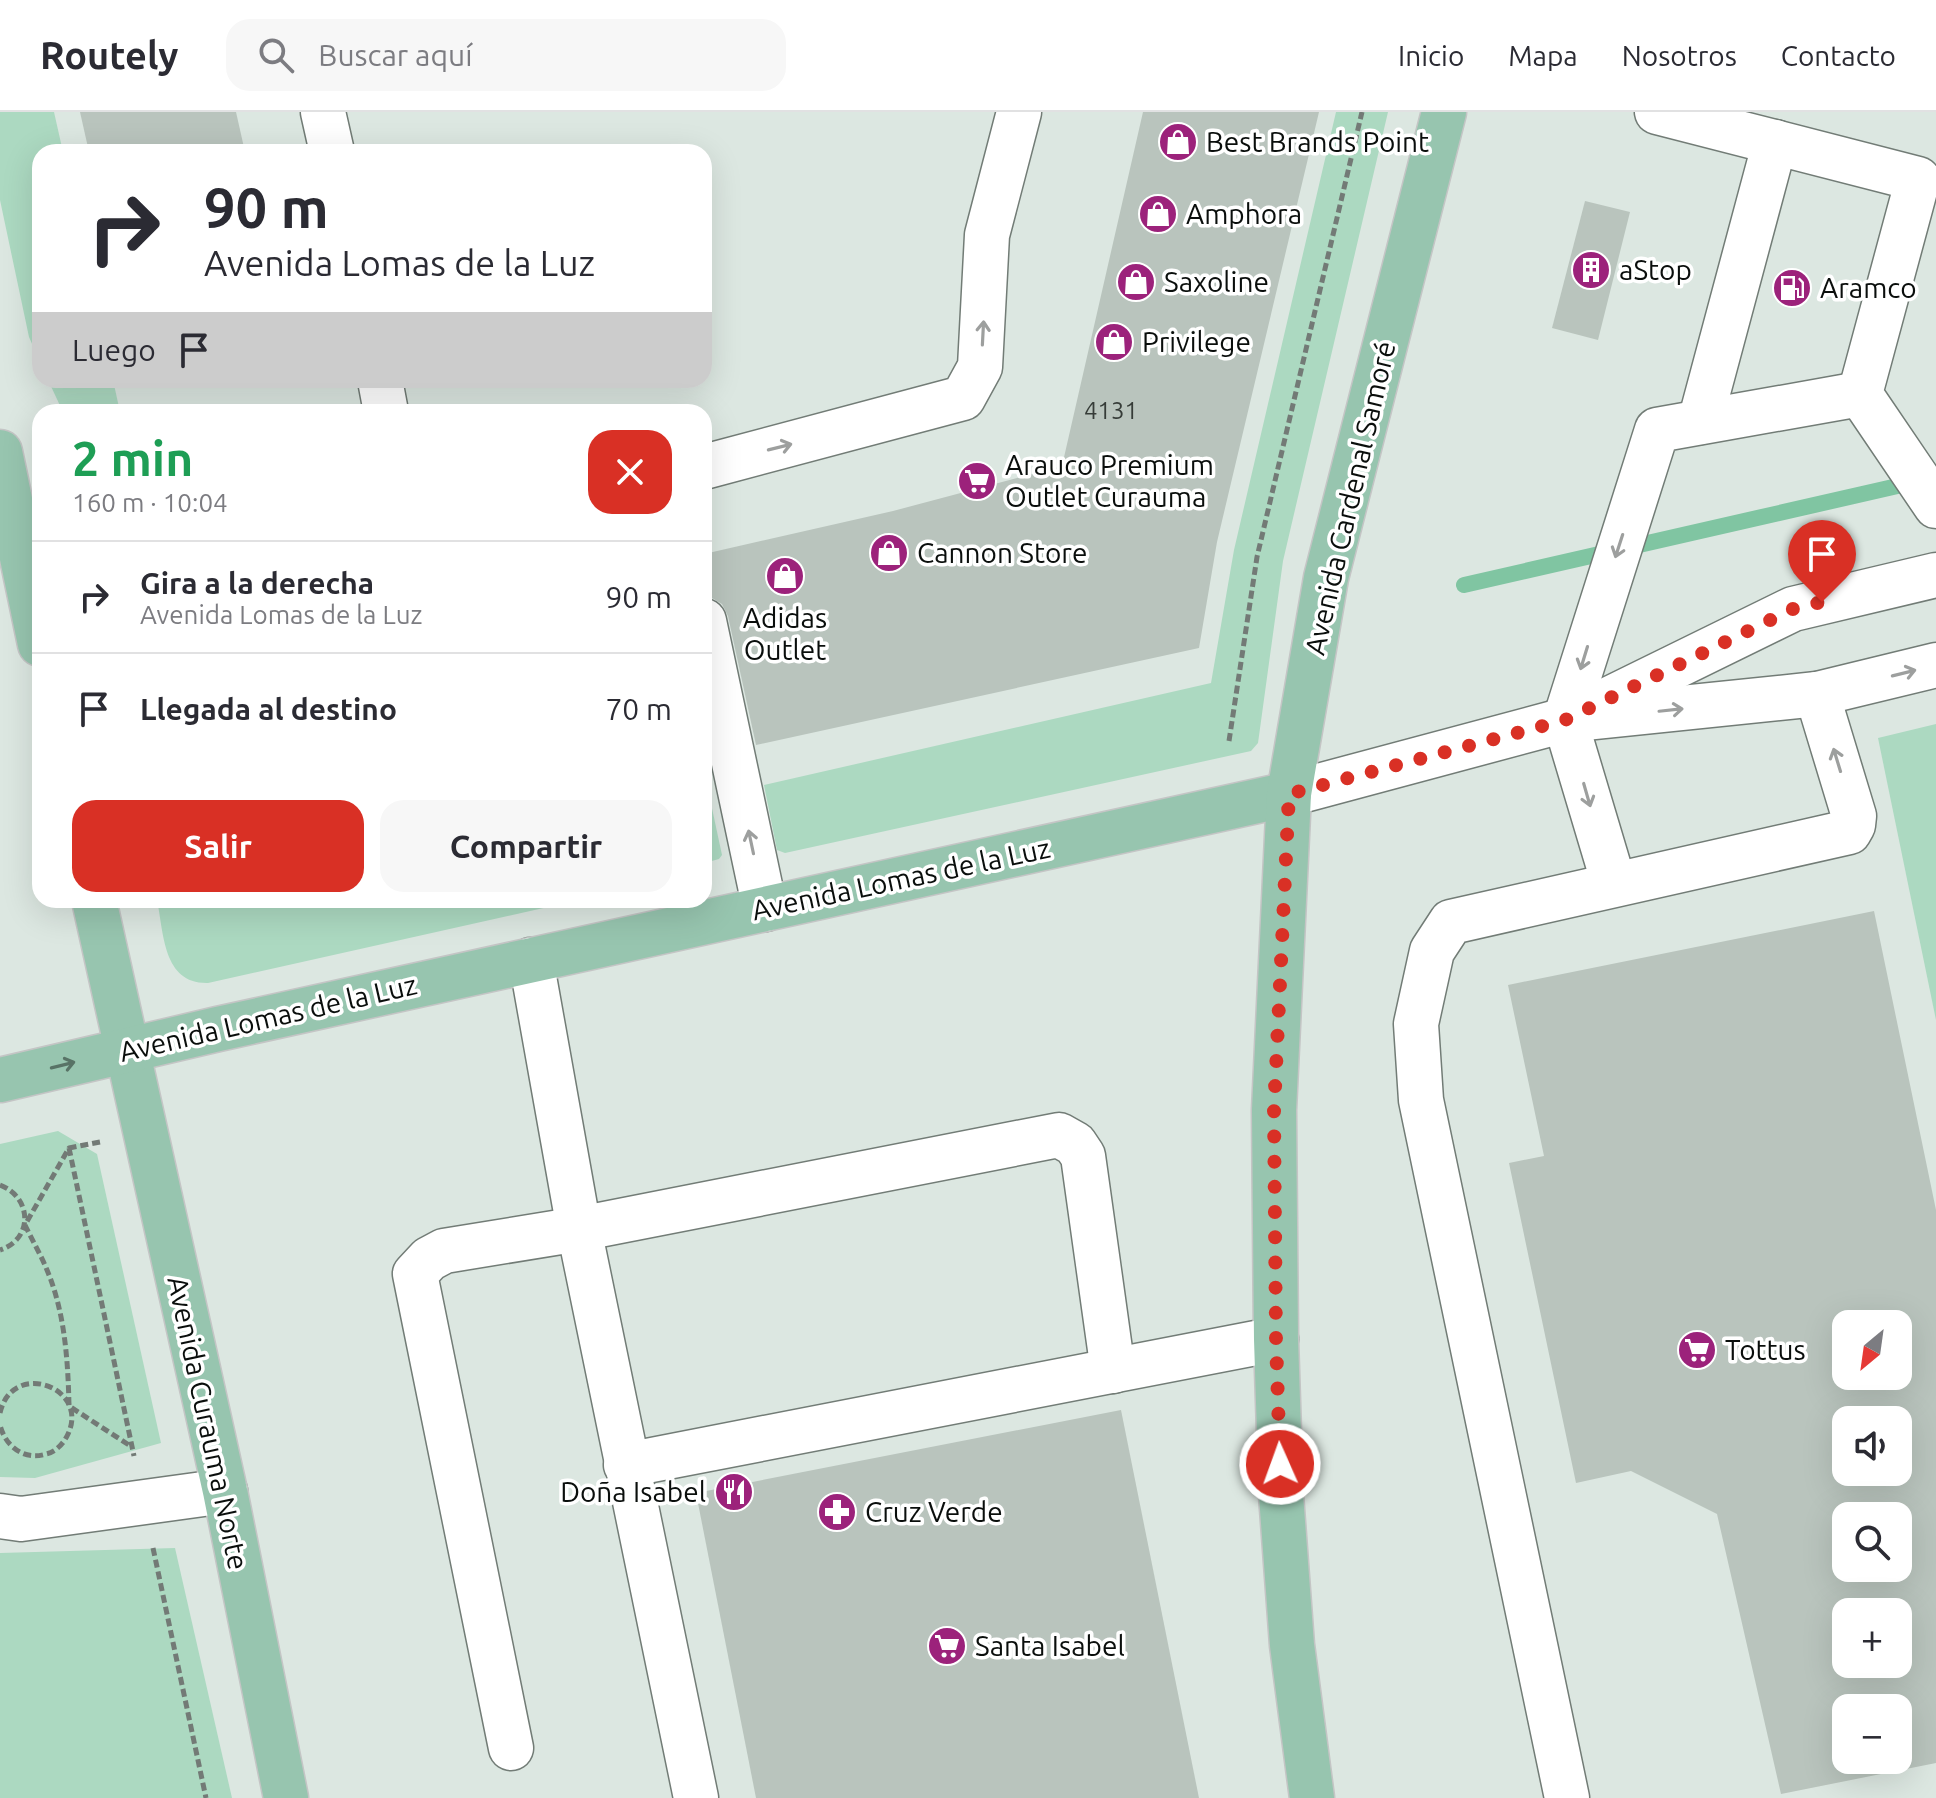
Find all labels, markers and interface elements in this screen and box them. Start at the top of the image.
search box [226,19,786,91]
icon: search [254,33,298,77]
text: Routely [40,34,178,76]
text: Buscar aquí [318,38,472,72]
text: Inicio [1398,40,1464,71]
text: Mapa [1508,40,1578,71]
text: Nosotros [1622,40,1737,71]
text: Contacto [1781,40,1896,71]
shop icon: Best Brands Point [1157,121,1199,163]
place label: Best Brands Point [1206,126,1429,157]
icon: right [72,176,176,280]
text: 90 m [204,176,329,239]
shop icon: Amphora [1137,193,1179,235]
place label: Amphora [1186,198,1302,229]
text: Avenida Lomas de la Luz [204,242,595,283]
building icon: aStop [1570,249,1612,291]
place label: aStop [1619,254,1692,285]
shop icon: Saxoline [1115,261,1157,303]
place label: Saxoline [1164,266,1269,297]
fuel station icon: Aramco [1771,267,1813,309]
place label: Aramco [1820,272,1917,303]
one-way arrow [976,320,991,347]
shop icon: Privilege [1093,321,1135,363]
place label: Privilege [1142,326,1251,357]
icon: arrive [172,328,216,372]
text: Luego [72,333,156,367]
street label: Avenida Cardenal Samoré [1298,338,1401,658]
house number: 4131 [1084,397,1138,424]
button: close [588,430,672,514]
text: 2 min [72,431,193,485]
one-way arrow [766,439,792,454]
place label: Arauco Premium Outlet Curauma [1005,449,1214,512]
supermarket icon: Arauco Premium Outlet Curauma [956,460,998,502]
text: 160 m · 10:04 [72,488,228,517]
pin [1788,520,1856,602]
shop icon: Cannon Store [868,532,910,574]
icon: arrive [1800,532,1844,576]
one-way arrow [1611,533,1626,558]
place label: Cannon Store [917,537,1087,568]
shop icon: Adidas Outlet [764,555,806,597]
text: Gira a la derecha [140,566,374,600]
icon: right [72,575,116,619]
text: 90 m [605,580,672,614]
text: Avenida Lomas de la Luz [140,600,422,629]
place label: Adidas Outlet [743,602,827,665]
one-way arrow [1576,645,1590,670]
one-way arrow [1890,665,1916,680]
icon: arrive [72,687,116,731]
text: Llegada al destino [140,692,397,726]
text: 70 m [605,692,672,726]
one-way arrow [1657,702,1684,717]
one-way arrow [1829,747,1844,773]
one-way arrow [1580,782,1595,808]
button: Salir [72,800,364,892]
button: Compartir [380,800,672,892]
one-way arrow [743,830,758,855]
street label: Avenida Lomas de la Luz [749,832,1053,925]
street label: Avenida Lomas de la Luz [116,968,420,1067]
one-way arrow [49,1057,75,1072]
street label: Avenida Curauma Norte [162,1273,255,1572]
north arrow [1832,1310,1912,1390]
map controls [1832,1310,1912,1774]
supermarket icon: Tottus [1676,1329,1718,1371]
place label: Tottus [1725,1334,1806,1365]
button: sound [1832,1406,1912,1486]
position arrow [1238,1422,1322,1506]
restaurant icon: Doña Isabel [713,1471,755,1513]
place label: Doña Isabel [560,1476,706,1507]
pharmacy icon: Cruz Verde [816,1491,858,1533]
place label: Cruz Verde [865,1496,1003,1527]
button: search [1832,1502,1912,1582]
button: + [1832,1598,1912,1678]
supermarket icon: Santa Isabel [926,1625,968,1667]
place label: Santa Isabel [975,1630,1125,1661]
button: − [1832,1694,1912,1774]

